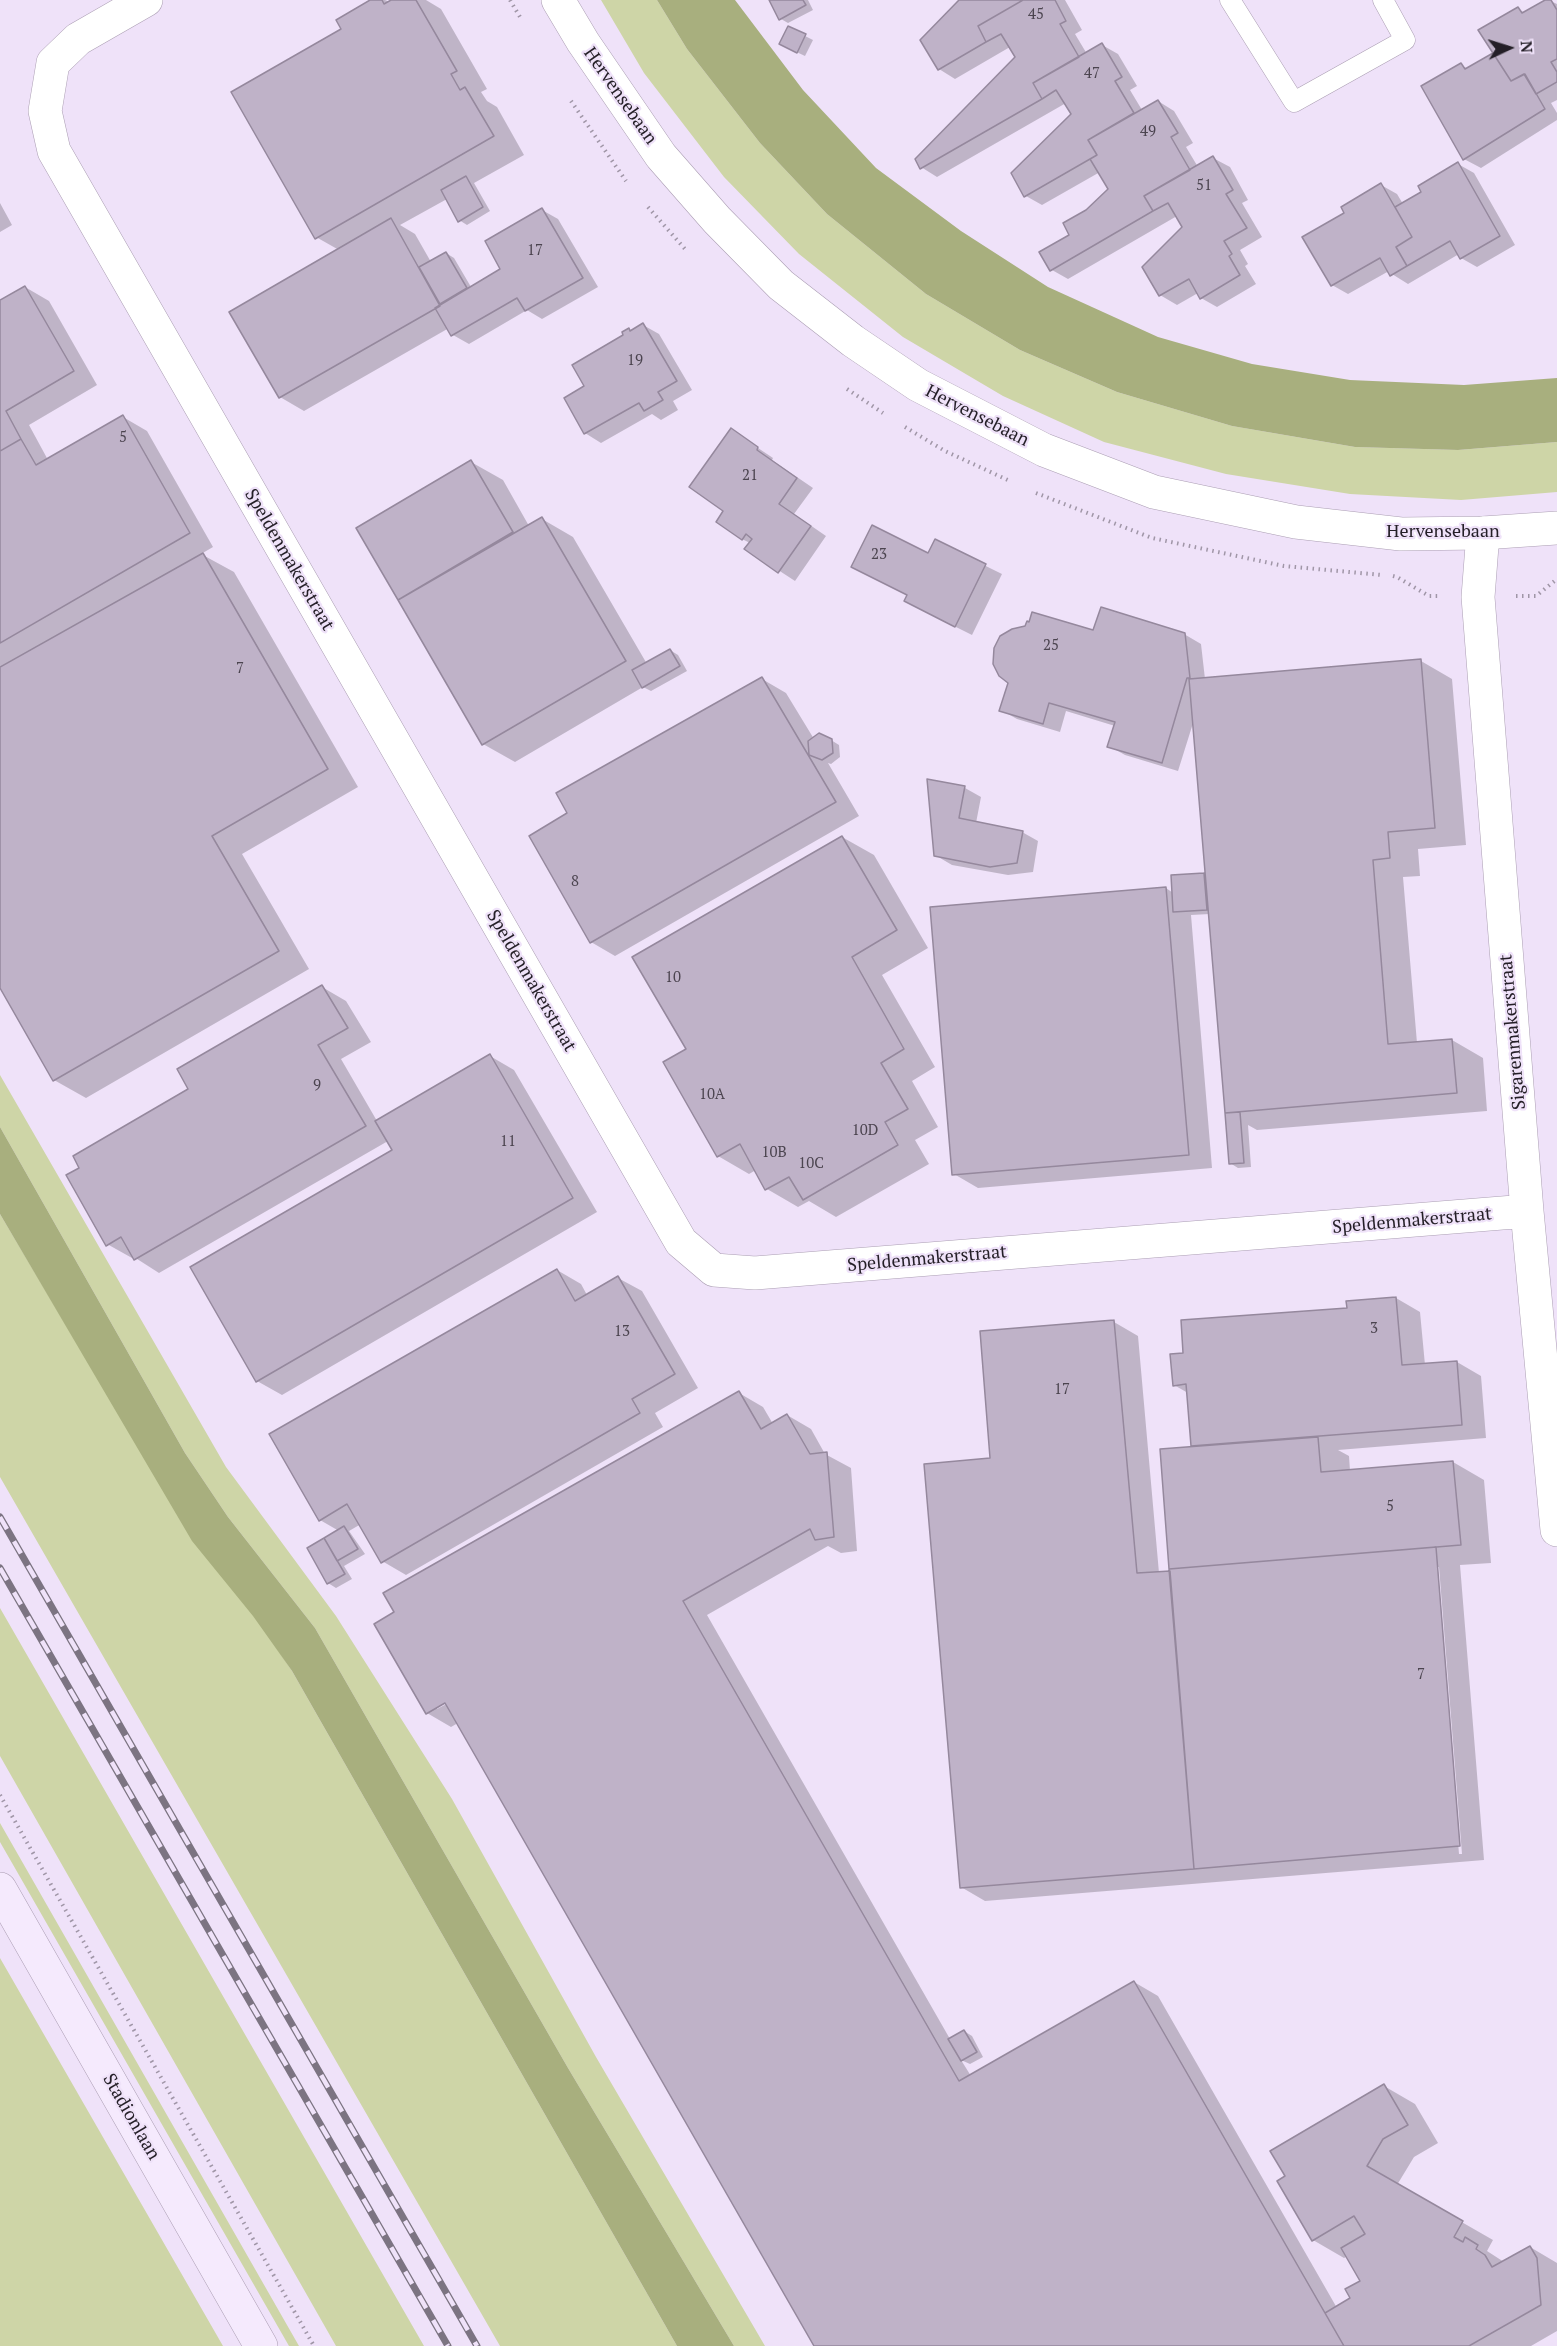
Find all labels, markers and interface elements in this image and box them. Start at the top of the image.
house number: 45 [1028,6,1044,24]
north arrow [1479,18,1539,78]
text: N [1516,40,1538,54]
street label: Hervensebaan [579,43,661,149]
house number: 47 [1084,65,1100,83]
house number: 49 [1140,123,1156,141]
house number: 51 [1196,177,1212,195]
house number: 17 [527,242,543,260]
house number: 19 [627,352,643,370]
street label: Hervensebaan [922,381,1032,451]
house number: 5 [119,429,127,447]
house number: 21 [742,467,758,485]
street label: Speldenmakerstraat [240,485,338,635]
street label: Hervensebaan [1386,521,1500,543]
house number: 23 [871,546,887,564]
house number: 25 [1043,637,1059,655]
house number: 7 [236,660,244,678]
house number: 8 [571,873,579,891]
street label: Speldenmakerstraat [482,906,580,1056]
street label: Sigarenmakerstraat [1495,953,1531,1111]
house number: 10 [665,969,681,987]
house number: 9 [313,1077,321,1095]
house number: 10A [699,1086,725,1104]
house number: 10D [852,1122,878,1140]
house number: 11 [500,1133,516,1151]
house number: 10B [761,1144,787,1162]
house number: 10C [798,1155,824,1173]
street label: Speldenmakerstraat [1331,1203,1493,1239]
street label: Speldenmakerstraat [846,1241,1008,1277]
house number: 3 [1370,1320,1378,1338]
house number: 13 [614,1323,630,1341]
house number: 17 [1054,1381,1070,1399]
house number: 5 [1386,1498,1394,1516]
house number: 7 [1417,1666,1425,1684]
street label: Stadionlaan [98,2070,164,2164]

